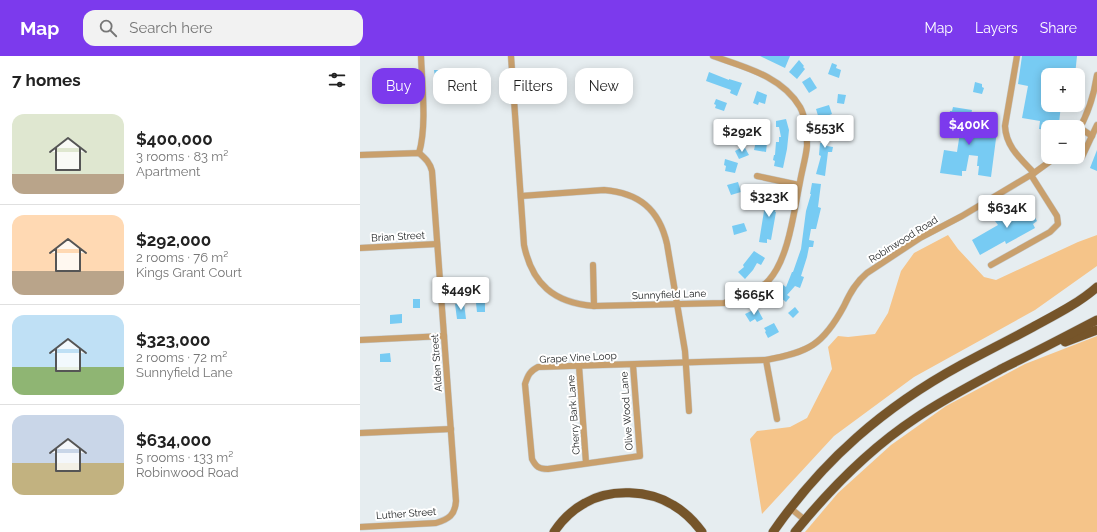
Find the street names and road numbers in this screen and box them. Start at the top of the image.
street label: Robinwood Road [867,214,940,265]
street label: Brian Street [371,230,426,243]
street label: Sunnyfield Lane [632,288,706,301]
street label: Alden Street [429,333,444,392]
street label: Grape Vine Loop [539,350,617,365]
street label: Olive Wood Lane [618,371,635,451]
street label: Cherry Bark Lane [565,375,582,455]
street label: Luther Street [376,506,437,521]

